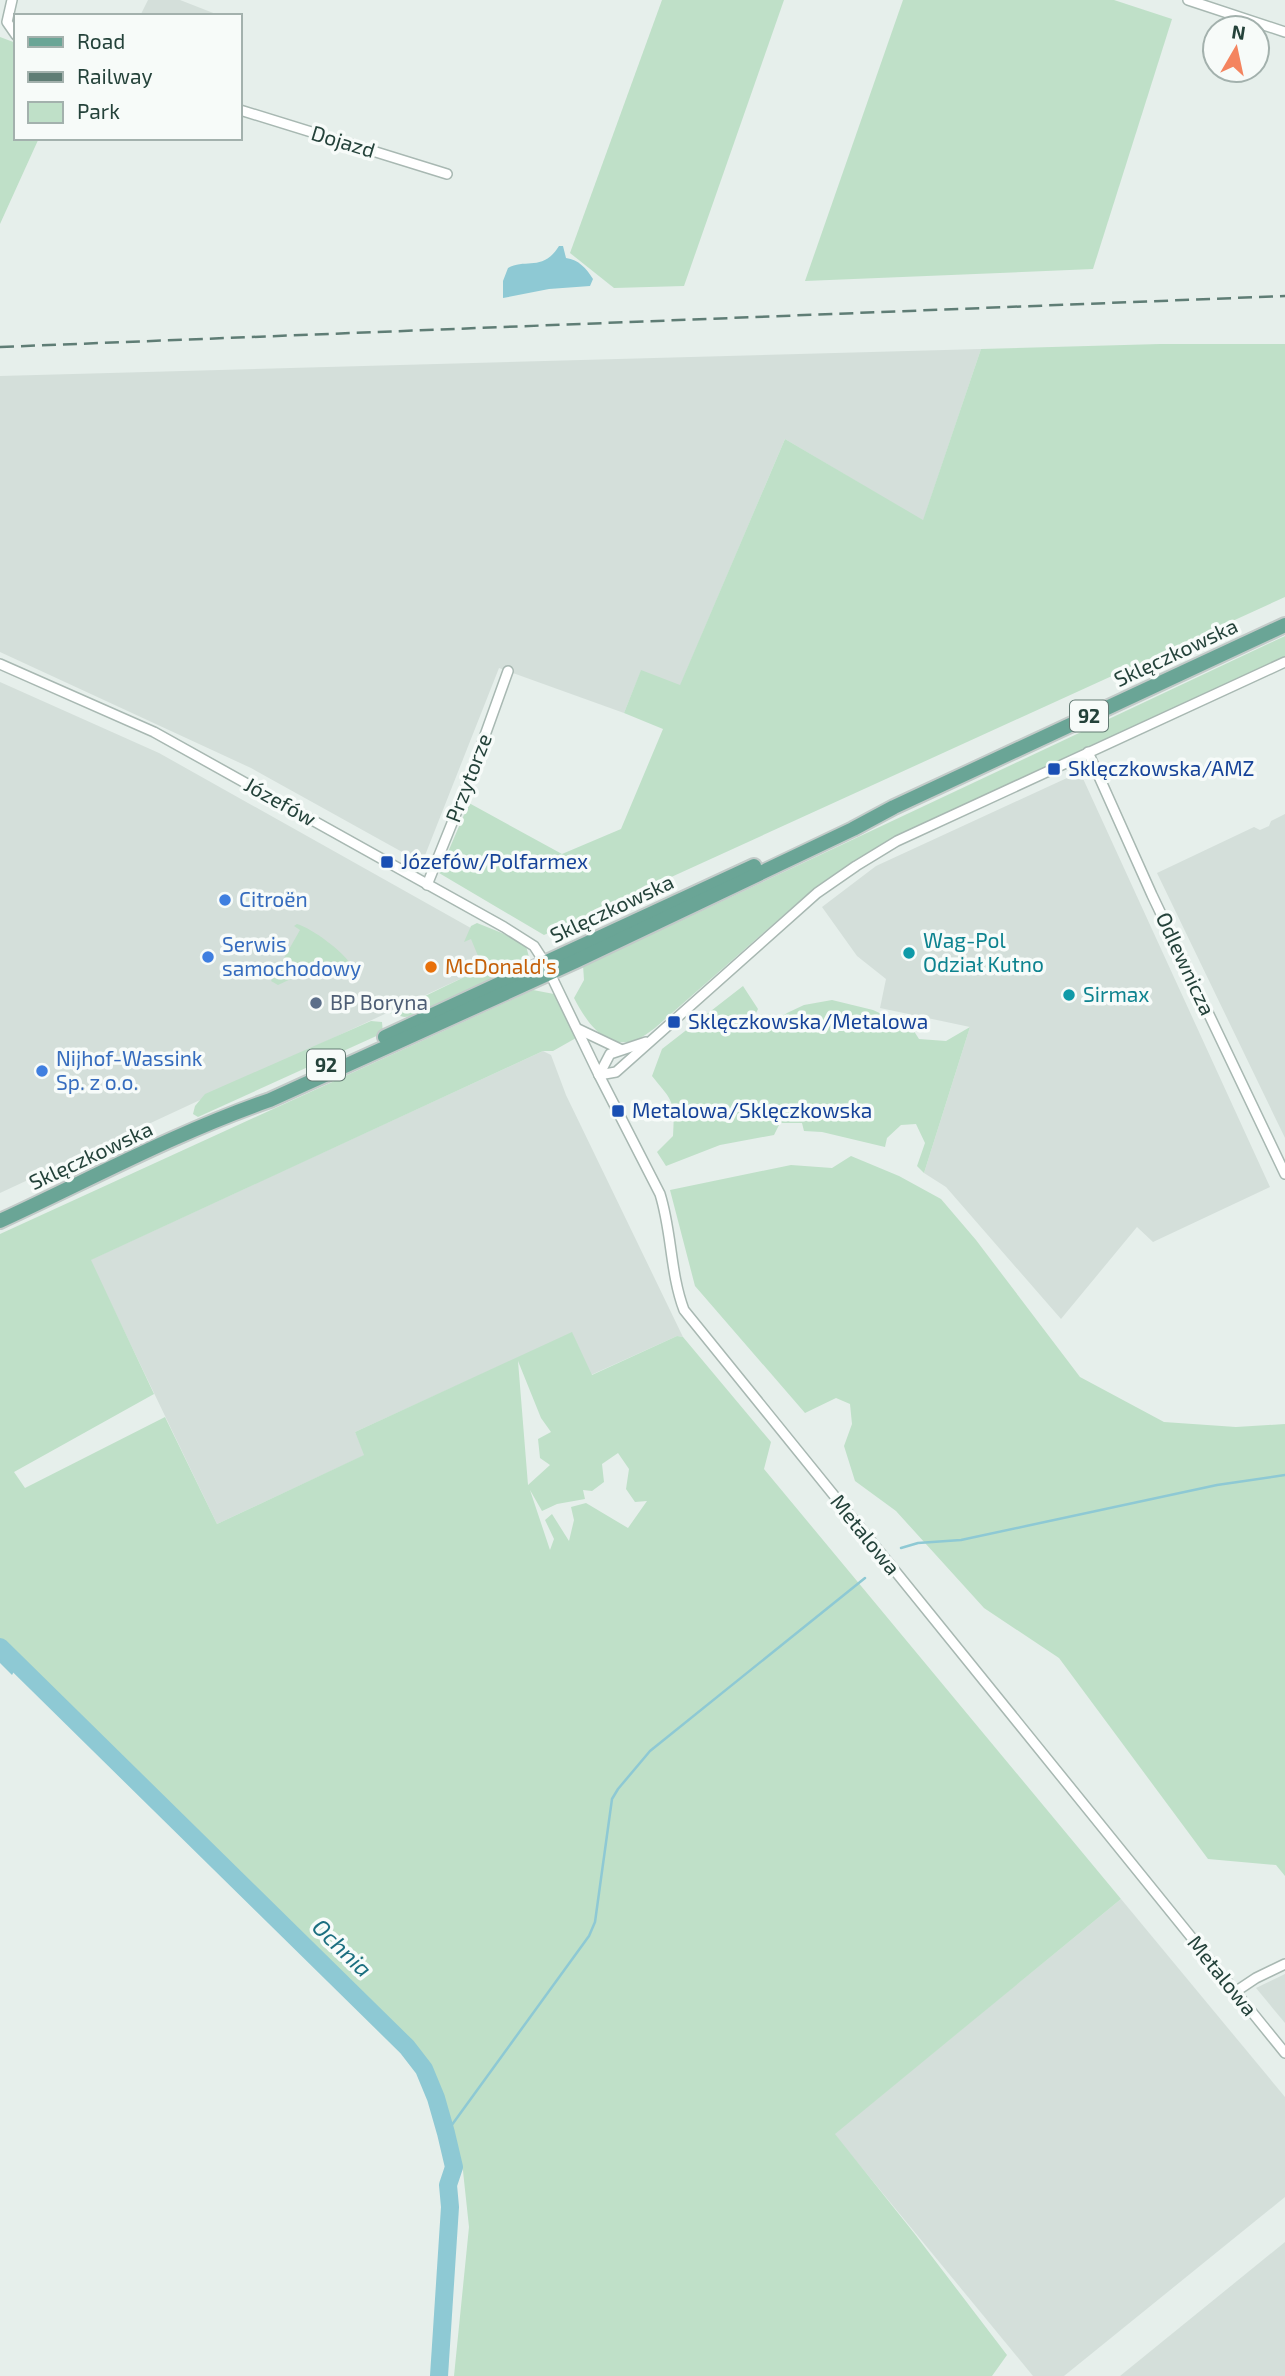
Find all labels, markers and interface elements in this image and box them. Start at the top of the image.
legend [14,14,242,140]
north arrow [1201,14,1271,84]
text: N [1230,19,1247,44]
text: Road [77,28,125,53]
text: Railway [77,63,153,88]
text: Park [77,98,120,123]
street label: Dojazd [308,119,378,163]
street label: Sklęczkowska [1110,612,1241,691]
road number: 92 [1070,701,1108,732]
street label: Przytorze [439,730,496,825]
place label: Sklęczkowska/AMZ [1068,755,1254,780]
marker: Sklęczkowska/AMZ [1046,761,1062,777]
street label: Józefów [241,771,321,831]
place label: Józefów/Polfarmex [401,848,588,873]
marker: Józefów/Polfarmex [379,854,395,870]
street label: Sklęczkowska [546,868,677,947]
place label: Citroën [239,886,308,911]
marker: Citroën [217,892,233,908]
street label: Odlewnicza [1152,908,1221,1019]
place label: Wag-Pol Odział Kutno [923,927,1044,976]
place label: Serwis samochodowy [222,931,361,980]
marker: Wag-Pol Odział Kutno [901,945,917,961]
marker: Serwis samochodowy [200,949,216,965]
place label: McDonald's [445,953,557,978]
marker: McDonald's [423,959,439,975]
place label: Sirmax [1083,981,1149,1006]
marker: Sirmax [1061,987,1077,1003]
place label: BP Boryna [330,989,428,1014]
marker: BP Boryna [308,995,324,1011]
place label: Sklęczkowska/Metalowa [688,1008,928,1033]
marker: Sklęczkowska/Metalowa [666,1014,682,1030]
place label: Nijhof-Wassink Sp. z o.o. [56,1045,203,1094]
road number: 92 [307,1050,345,1080]
marker: Nijhof-Wassink Sp. z o.o. [34,1063,50,1079]
place label: Metalowa/Sklęczkowska [632,1097,872,1122]
marker: Metalowa/Sklęczkowska [610,1103,626,1119]
street label: Sklęczkowska [25,1115,156,1194]
street label: Metalowa [826,1489,906,1579]
water label: Ochnia [307,1912,378,1982]
street label: Metalowa [1183,1930,1263,2020]

